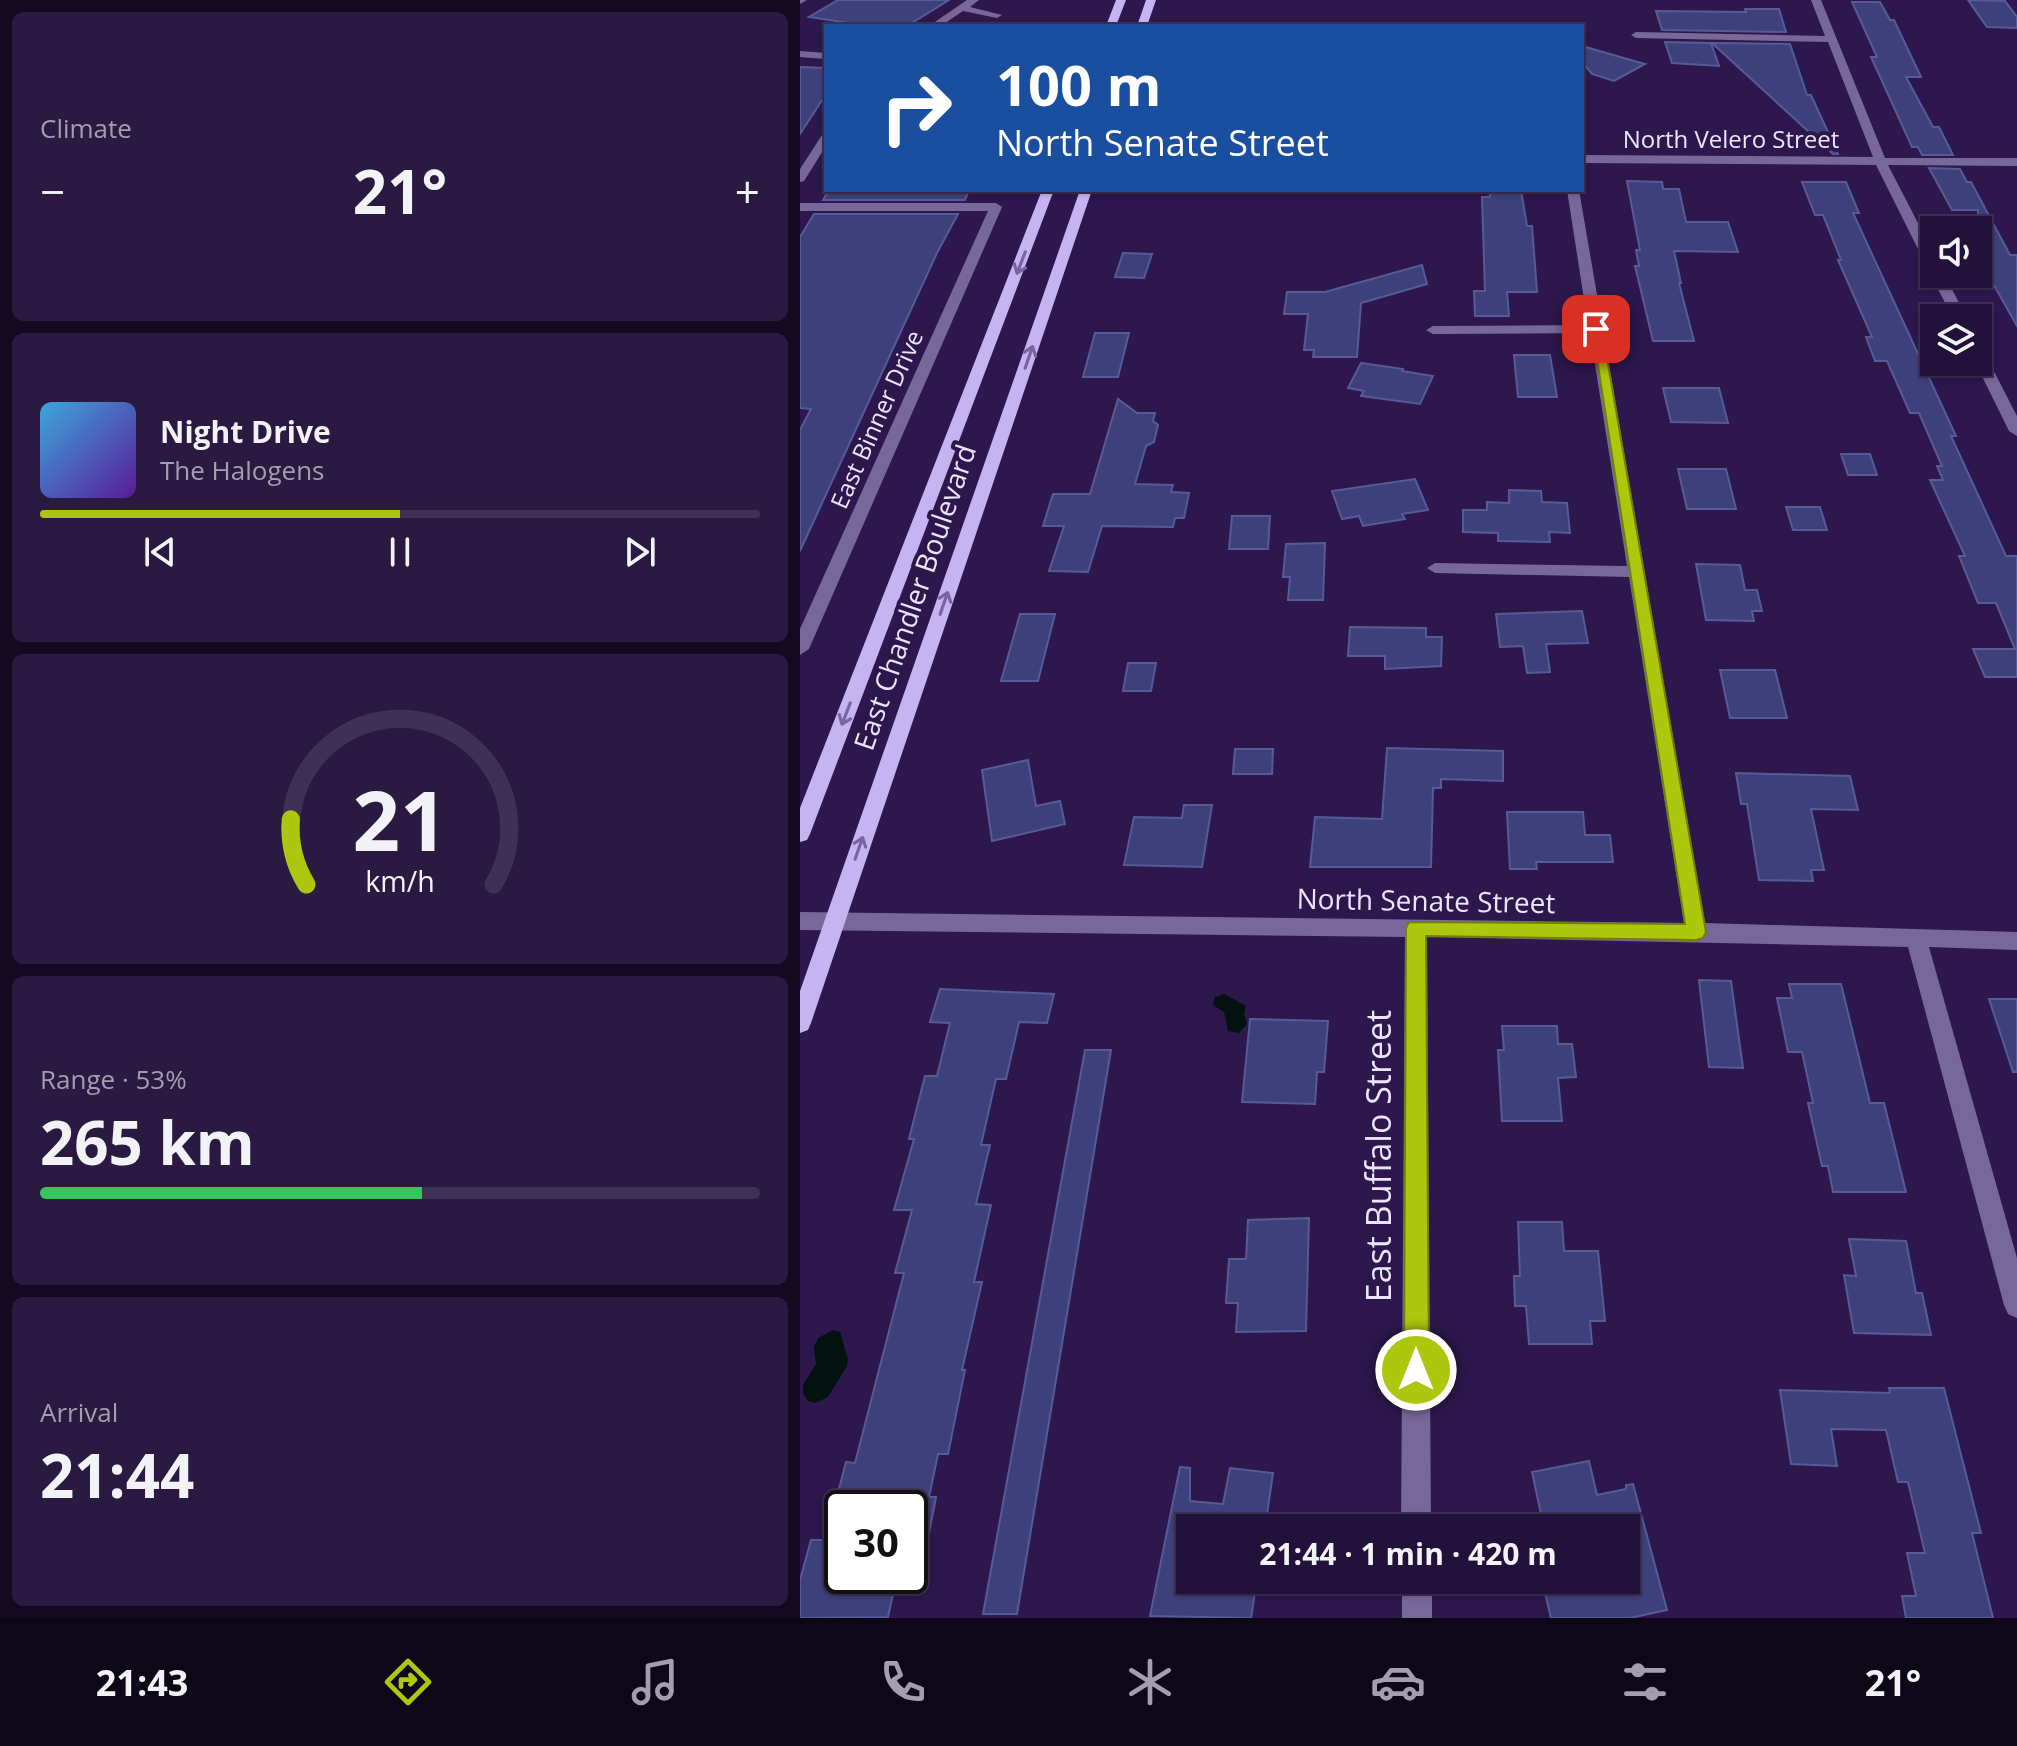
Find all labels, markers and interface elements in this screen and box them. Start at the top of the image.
text: 100 m [996,46,1162,122]
icon: right [864,56,968,160]
text: Climate [40,110,132,146]
text: North Senate Street [996,118,1329,167]
street label: North Velero Street [1623,122,1839,155]
text: 21° [353,150,447,232]
text: − [40,161,65,221]
text: + [735,161,760,221]
map controls [1920,216,1992,376]
button: sound [1920,216,1992,288]
one-way arrow [1013,250,1027,275]
pin [1562,295,1630,363]
button: layers [1920,304,1992,376]
icon: arrive [1574,307,1618,351]
street label: East Binner Drive [822,325,930,513]
one-way arrow [1023,345,1038,370]
text: Night Drive [160,411,331,452]
street label: East Chandler Boulevard [844,439,984,755]
text: The Halogens [160,452,325,488]
icon: previous [138,530,182,574]
icon: pause [378,530,422,574]
icon: next [618,530,662,574]
one-way arrow [937,590,952,615]
one-way arrow [838,701,852,726]
text: 21 [352,762,448,875]
one-way arrow [852,836,867,861]
text: km/h [365,861,435,900]
street label: North Senate Street [1296,879,1556,921]
street label: East Buffalo Street [1355,1010,1401,1302]
text: Range · 53% [40,1061,187,1097]
text: 265 km [40,1101,255,1183]
position arrow [1374,1328,1458,1412]
text: Arrival [40,1394,118,1430]
text: 21:44 [40,1434,194,1516]
speed limit sign: 30 [824,1490,928,1594]
text: 21:44 · 1 min · 420 m [1259,1533,1557,1574]
icon: directions [380,1654,436,1710]
icon: music [627,1654,683,1710]
icon: phone [875,1654,931,1710]
icon: climate [1122,1654,1178,1710]
icon: car [1370,1654,1426,1710]
icon: filters [1617,1654,1673,1710]
text: 21:43 [96,1658,188,1707]
text: 21° [1865,1658,1921,1707]

